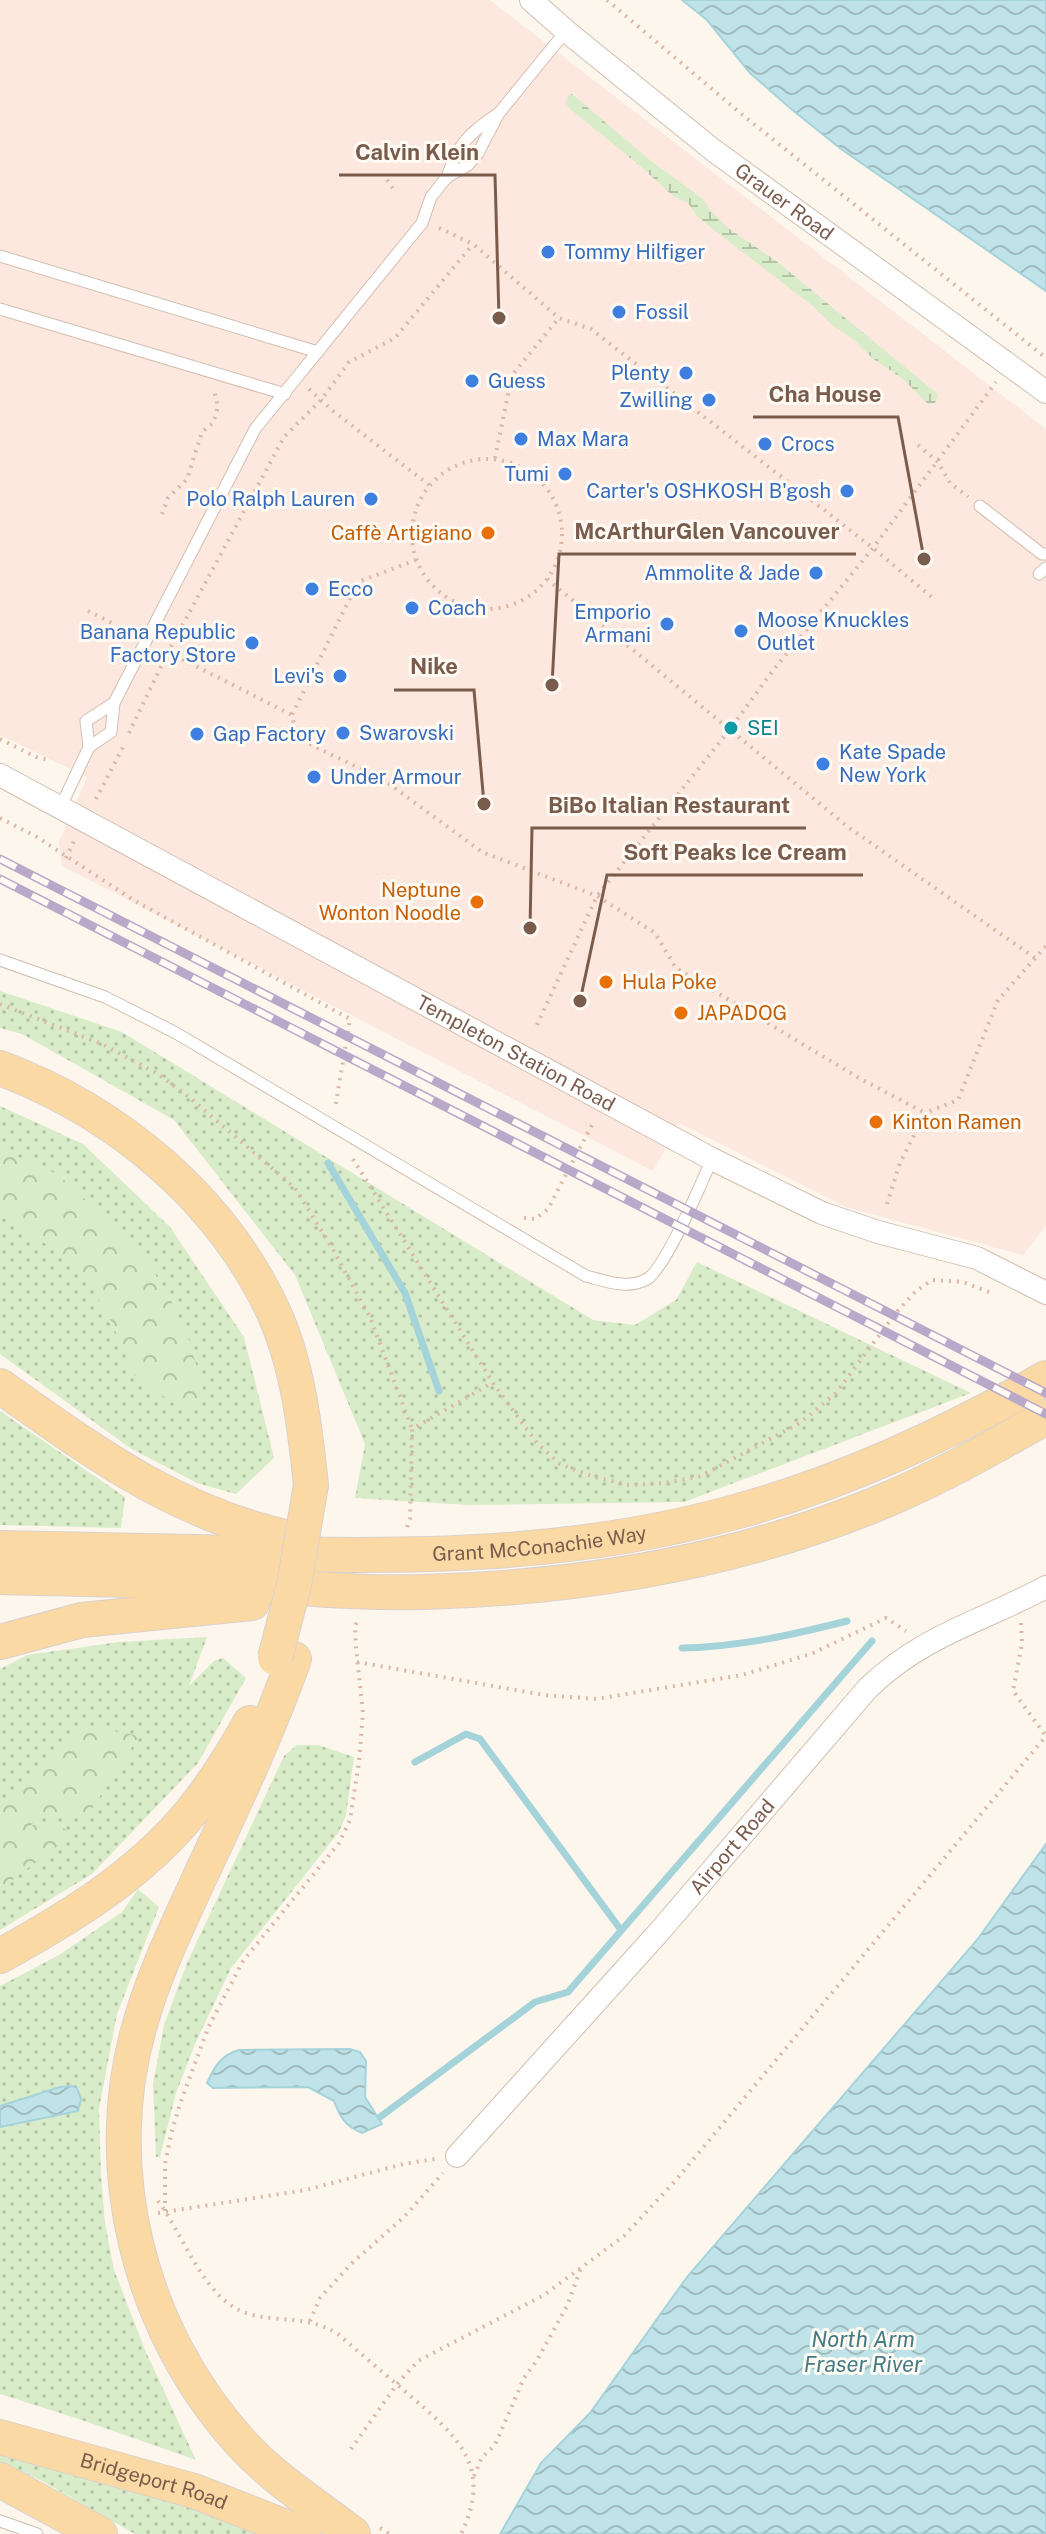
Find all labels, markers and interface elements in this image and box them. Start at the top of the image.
callout: Calvin Klein [339,129,495,175]
text: Calvin Klein [355,139,479,165]
street label: Grauer Road [730,158,838,246]
place label: Tommy Hilfiger [564,240,706,264]
marker: Tommy Hilfiger [539,243,557,261]
place label: Fossil [635,300,689,324]
marker: Fossil [610,303,628,321]
place label: Plenty [611,361,670,385]
marker: Plenty [677,364,695,382]
place label: Guess [488,369,546,393]
callout: Cha House [753,371,898,417]
marker: Guess [463,372,481,390]
text: Cha House [769,381,881,407]
place label: Zwilling [619,388,693,412]
marker: Zwilling [700,391,718,409]
place label: Max Mara [537,427,629,451]
marker: Max Mara [512,430,530,448]
place label: Crocs [781,432,835,456]
marker: Crocs [756,435,774,453]
place label: Tumi [504,462,549,486]
marker: Tumi [556,465,574,483]
place label: Carter's OSHKOSH B'gosh [586,479,831,503]
marker: Carter's OSHKOSH B'gosh [838,482,856,500]
place label: Polo Ralph Lauren [186,487,355,511]
marker: Polo Ralph Lauren [362,490,380,508]
callout: McArthurGlen Vancouver [559,508,856,554]
text: McArthurGlen Vancouver [574,518,840,544]
place label: Caffè Artigiano [331,521,472,545]
marker: Caffè Artigiano [479,524,497,542]
place label: Ammolite & Jade [644,561,800,585]
marker: Ammolite & Jade [807,564,825,582]
place label: Ecco [328,577,373,601]
marker: Ecco [303,580,321,598]
place label: Coach [428,596,486,620]
marker: Coach [403,599,421,617]
place label: Emporio Armani [574,600,651,647]
place label: Moose Knuckles Outlet [757,608,909,655]
marker: Emporio Armani [658,615,676,633]
place label: Banana Republic Factory Store [80,620,236,667]
marker: Moose Knuckles Outlet [732,622,750,640]
marker: Banana Republic Factory Store [243,634,261,652]
callout: Nike [394,644,474,690]
text: Nike [410,653,458,679]
place label: Levi's [273,664,324,688]
marker: Levi's [331,667,349,685]
place label: SEI [747,716,779,740]
marker: SEI [722,719,740,737]
place label: Swarovski [359,721,454,745]
place label: Gap Factory [213,722,326,746]
marker: Swarovski [334,724,352,742]
marker: Gap Factory [188,725,206,743]
place label: Kate Spade New York [839,740,946,787]
marker: Kate Spade New York [814,755,832,773]
place label: Under Armour [330,765,462,789]
marker: Under Armour [305,768,323,786]
callout: BiBo Italian Restaurant [532,782,806,828]
text: BiBo Italian Restaurant [548,792,790,818]
callout: Soft Peaks Ice Cream [607,829,863,875]
text: Soft Peaks Ice Cream [623,839,847,865]
place label: Neptune Wonton Noodle [319,878,461,925]
marker: Neptune Wonton Noodle [468,893,486,911]
place label: Hula Poke [622,970,717,994]
marker: Hula Poke [597,973,615,991]
street label: Templeton Station Road [412,990,619,1116]
place label: JAPADOG [697,1001,787,1025]
marker: JAPADOG [672,1004,690,1022]
place label: Kinton Ramen [892,1110,1022,1134]
marker: Kinton Ramen [867,1113,885,1131]
street label: Grant McConachie Way [432,1521,649,1566]
street label: Airport Road [685,1794,780,1899]
water label: North Arm Fraser River [804,2326,923,2377]
street label: Bridgeport Road [78,2448,231,2515]

